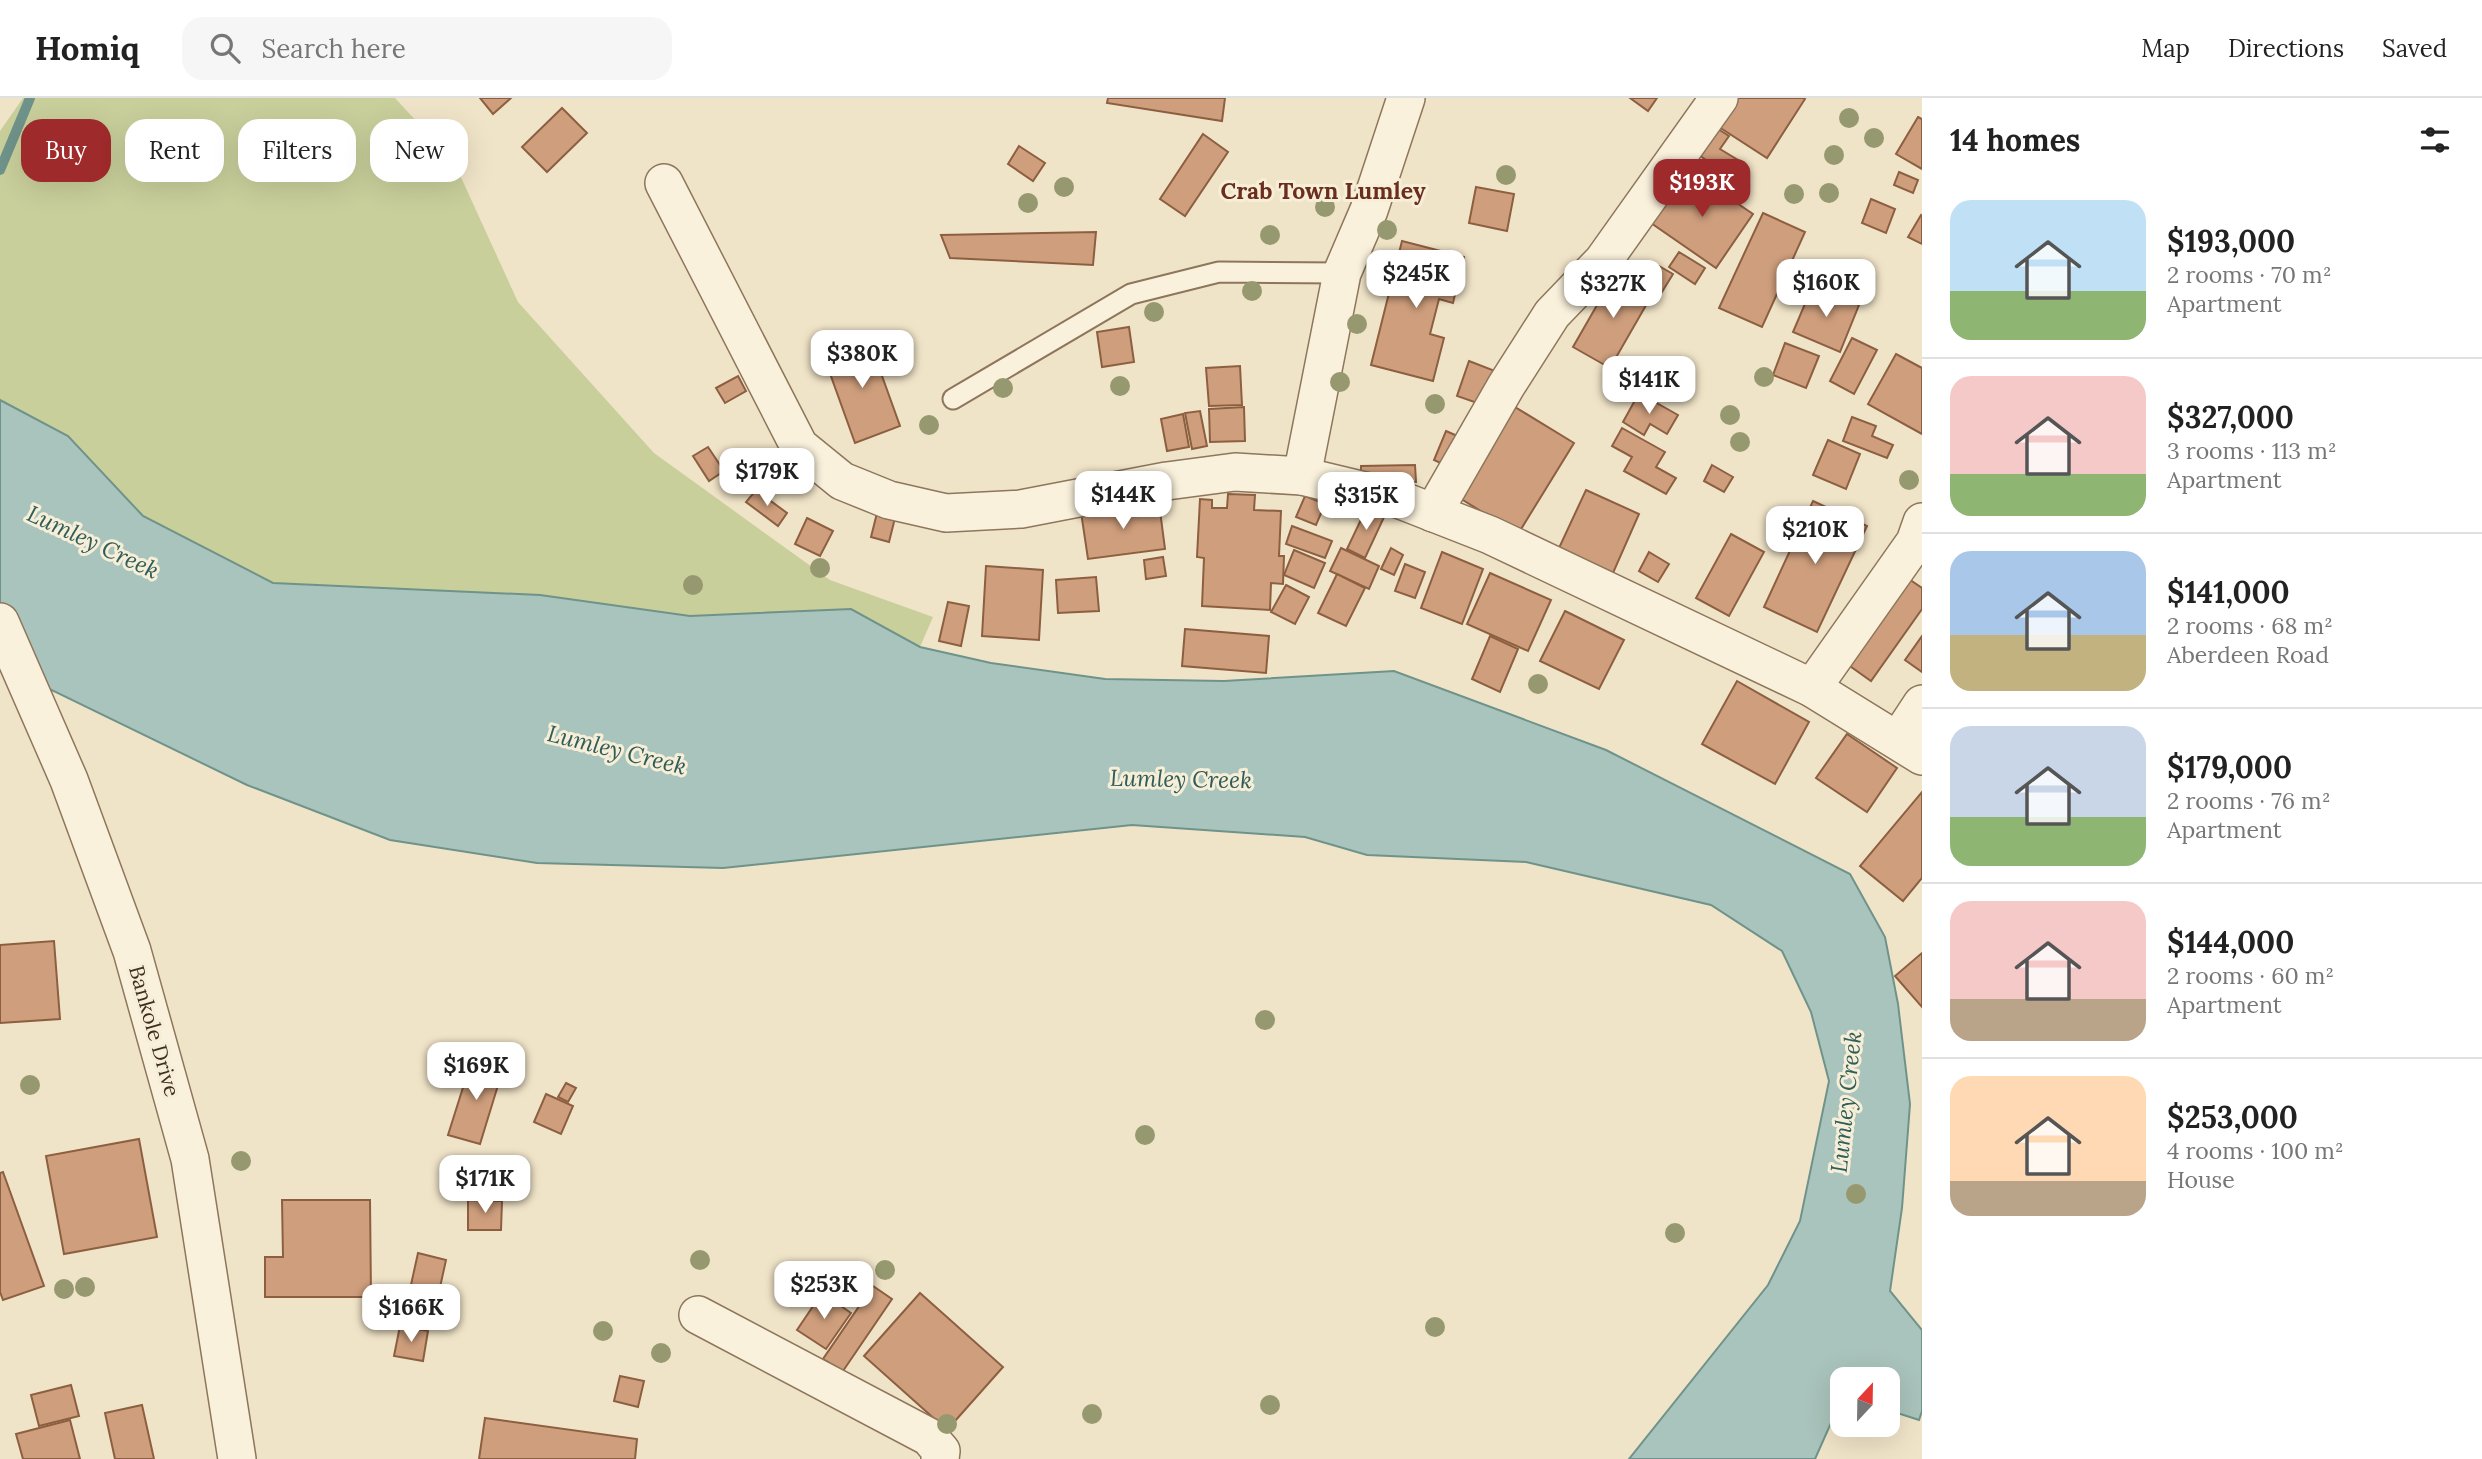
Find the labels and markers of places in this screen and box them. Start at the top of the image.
pin: $193K [1653,159,1751,219]
pin: $245K [1367,250,1465,310]
pin: $327K [1564,260,1662,320]
pin: $160K [1777,260,1875,319]
pin: $380K [813,330,911,390]
pin: $141K [1600,356,1698,416]
pin: $179K [718,448,816,508]
pin: $144K [1074,472,1172,531]
pin: $315K [1317,472,1415,532]
pin: $210K [1766,506,1864,566]
pin: $169K [427,1042,525,1102]
pin: $171K [436,1156,534,1215]
pin: $253K [775,1262,873,1321]
pin: $166K [362,1284,460,1344]

